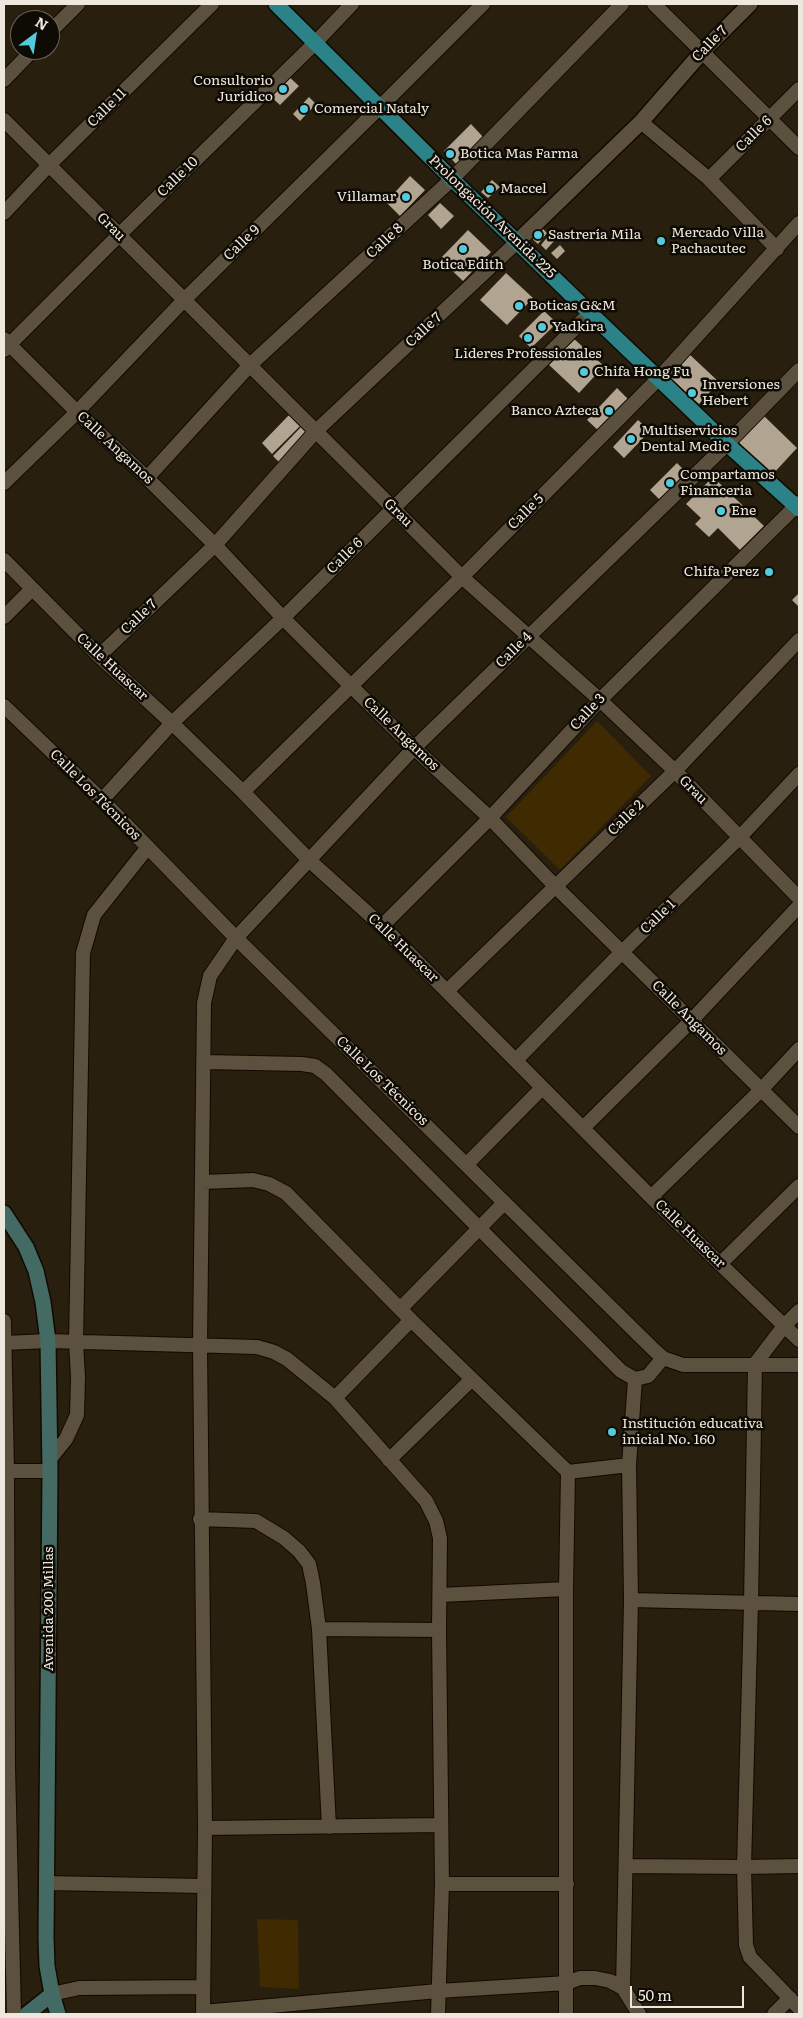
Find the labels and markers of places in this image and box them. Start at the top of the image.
place label: Consultorio Jurídico [193,73,273,105]
marker: Consultorio Jurídico [277,83,289,95]
place label: Comercial Nataly [314,101,429,117]
marker: Comercial Nataly [298,103,310,115]
place label: Botica Mas Farma [460,146,578,162]
marker: Botica Mas Farma [444,148,456,160]
place label: Maccel [500,181,547,197]
marker: Maccel [484,183,496,195]
place label: Villamar [337,189,396,205]
marker: Villamar [400,191,412,203]
place label: Mercado Villa Pachacutec [671,225,764,258]
place label: Sastrería Mila [548,227,641,243]
marker: Sastrería Mila [532,229,544,241]
marker: Mercado Villa Pachacutec [655,235,667,247]
marker: Botica Edith [457,243,469,255]
place label: Botica Edith [422,257,504,273]
place label: Boticas G&M [529,298,616,314]
marker: Boticas G&M [513,300,525,312]
place label: Yadkira [552,319,604,335]
marker: Yadkira [536,321,548,333]
marker: Lideres Professionales [522,332,534,344]
place label: Lideres Professionales [454,346,602,362]
place label: Chifa Hong Fu [594,364,690,380]
marker: Chifa Hong Fu [578,366,590,378]
place label: Inversiones Hebert [702,377,780,410]
marker: Inversiones Hebert [686,387,698,399]
place label: Banco Azteca [511,403,599,419]
marker: Banco Azteca [603,405,615,417]
place label: Multiservicios Dental Medic [641,423,737,456]
marker: Multiservicios Dental Medic [625,433,637,445]
place label: Compartamos Financeria [680,467,775,500]
marker: Compartamos Financeria [664,477,676,489]
place label: Ene [731,503,756,519]
marker: Ene [715,505,727,517]
place label: Chifa Perez [684,564,759,580]
marker: Chifa Perez [763,566,775,578]
place label: Institución educativa inicial No. 160 [622,1416,763,1448]
marker: Institución educativa inicial No. 160 [606,1426,618,1438]

